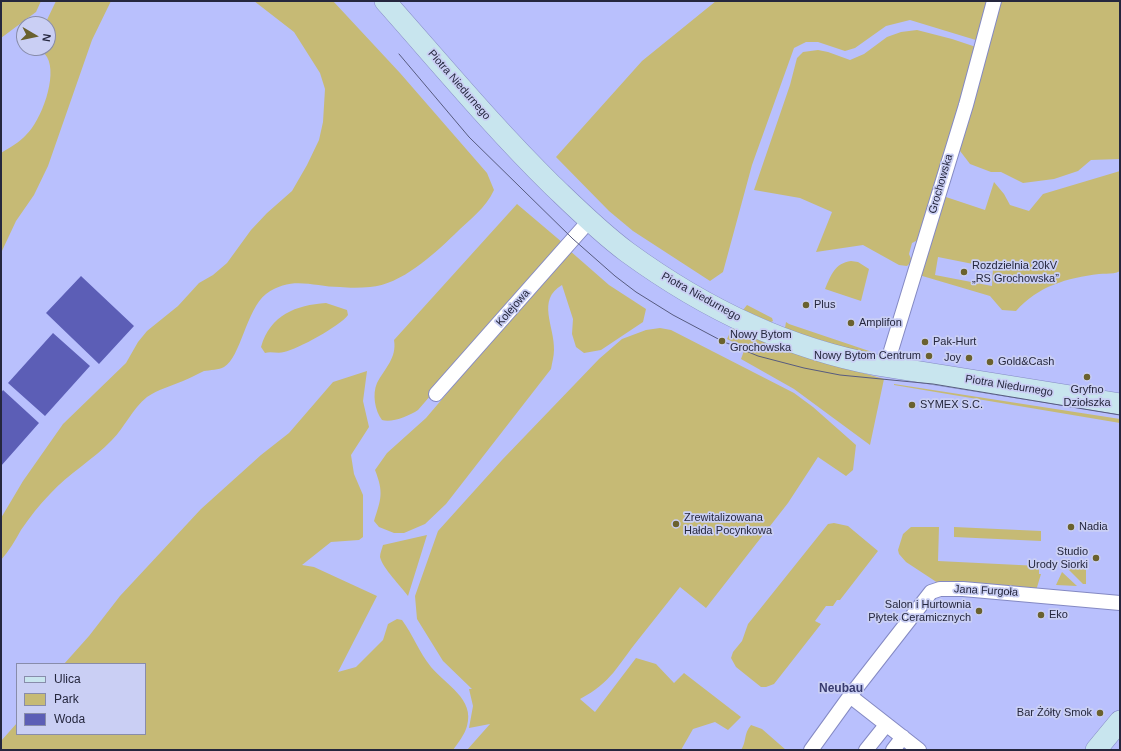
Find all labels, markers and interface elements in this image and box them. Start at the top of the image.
north arrow [16,16,56,56]
text: N [40,33,53,43]
street label: Piotra Niedurnego [425,47,493,123]
street label: Grochowska [926,153,956,215]
place label: Rozdzielnia 20kV „RS Grochowska” [972,259,1059,285]
marker: Rozdzielnia 20kV „RS Grochowska” [959,267,969,277]
street label: Piotra Niedurnego [659,270,743,324]
street label: Kolejowa [493,287,533,329]
place label: Plus [814,298,835,312]
marker: Plus [801,300,811,310]
place label: Amplifon [859,316,902,330]
marker: Amplifon [846,318,856,328]
place label: Nowy Bytom Grochowska [730,328,792,354]
place label: Pak-Hurt [933,335,976,349]
marker: Nowy Bytom Grochowska [717,336,727,346]
marker: Pak-Hurt [920,337,930,347]
place label: Nowy Bytom Centrum [814,349,921,363]
marker: Nowy Bytom Centrum [924,351,934,361]
place label: Joy [944,351,961,365]
marker: Joy [964,353,974,363]
place label: Gold&Cash [998,355,1054,369]
marker: Gold&Cash [985,357,995,367]
marker: Gryfno Dziołszka [1082,372,1092,382]
street label: Piotra Niedurnego [964,373,1054,399]
place label: Gryfno Dziołszka [1063,383,1111,409]
place label: SYMEX S.C. [920,398,983,412]
marker: SYMEX S.C. [907,400,917,410]
place label: Zrewitalizowana Hałda Pocynkowa [684,511,772,537]
marker: Zrewitalizowana Hałda Pocynkowa [671,519,681,529]
place label: Nadia [1079,520,1108,534]
marker: Nadia [1066,522,1076,532]
place label: Studio Urody Siorki [1028,545,1088,571]
marker: Studio Urody Siorki [1091,553,1101,563]
street label: Jana Furgoła [954,583,1018,599]
place label: Salon i Hurtownia Płytek Ceramicznych [868,598,971,624]
marker: Salon i Hurtownia Płytek Ceramicznych [974,606,984,616]
place label: Eko [1049,608,1068,622]
marker: Eko [1036,610,1046,620]
legend [16,663,146,735]
text: Ulica [54,672,81,686]
district label: Neubau [819,682,863,696]
text: Park [54,692,79,706]
place label: Bar Żółty Smok [1017,706,1092,720]
marker: Bar Żółty Smok [1095,708,1105,718]
text: Woda [54,712,85,726]

